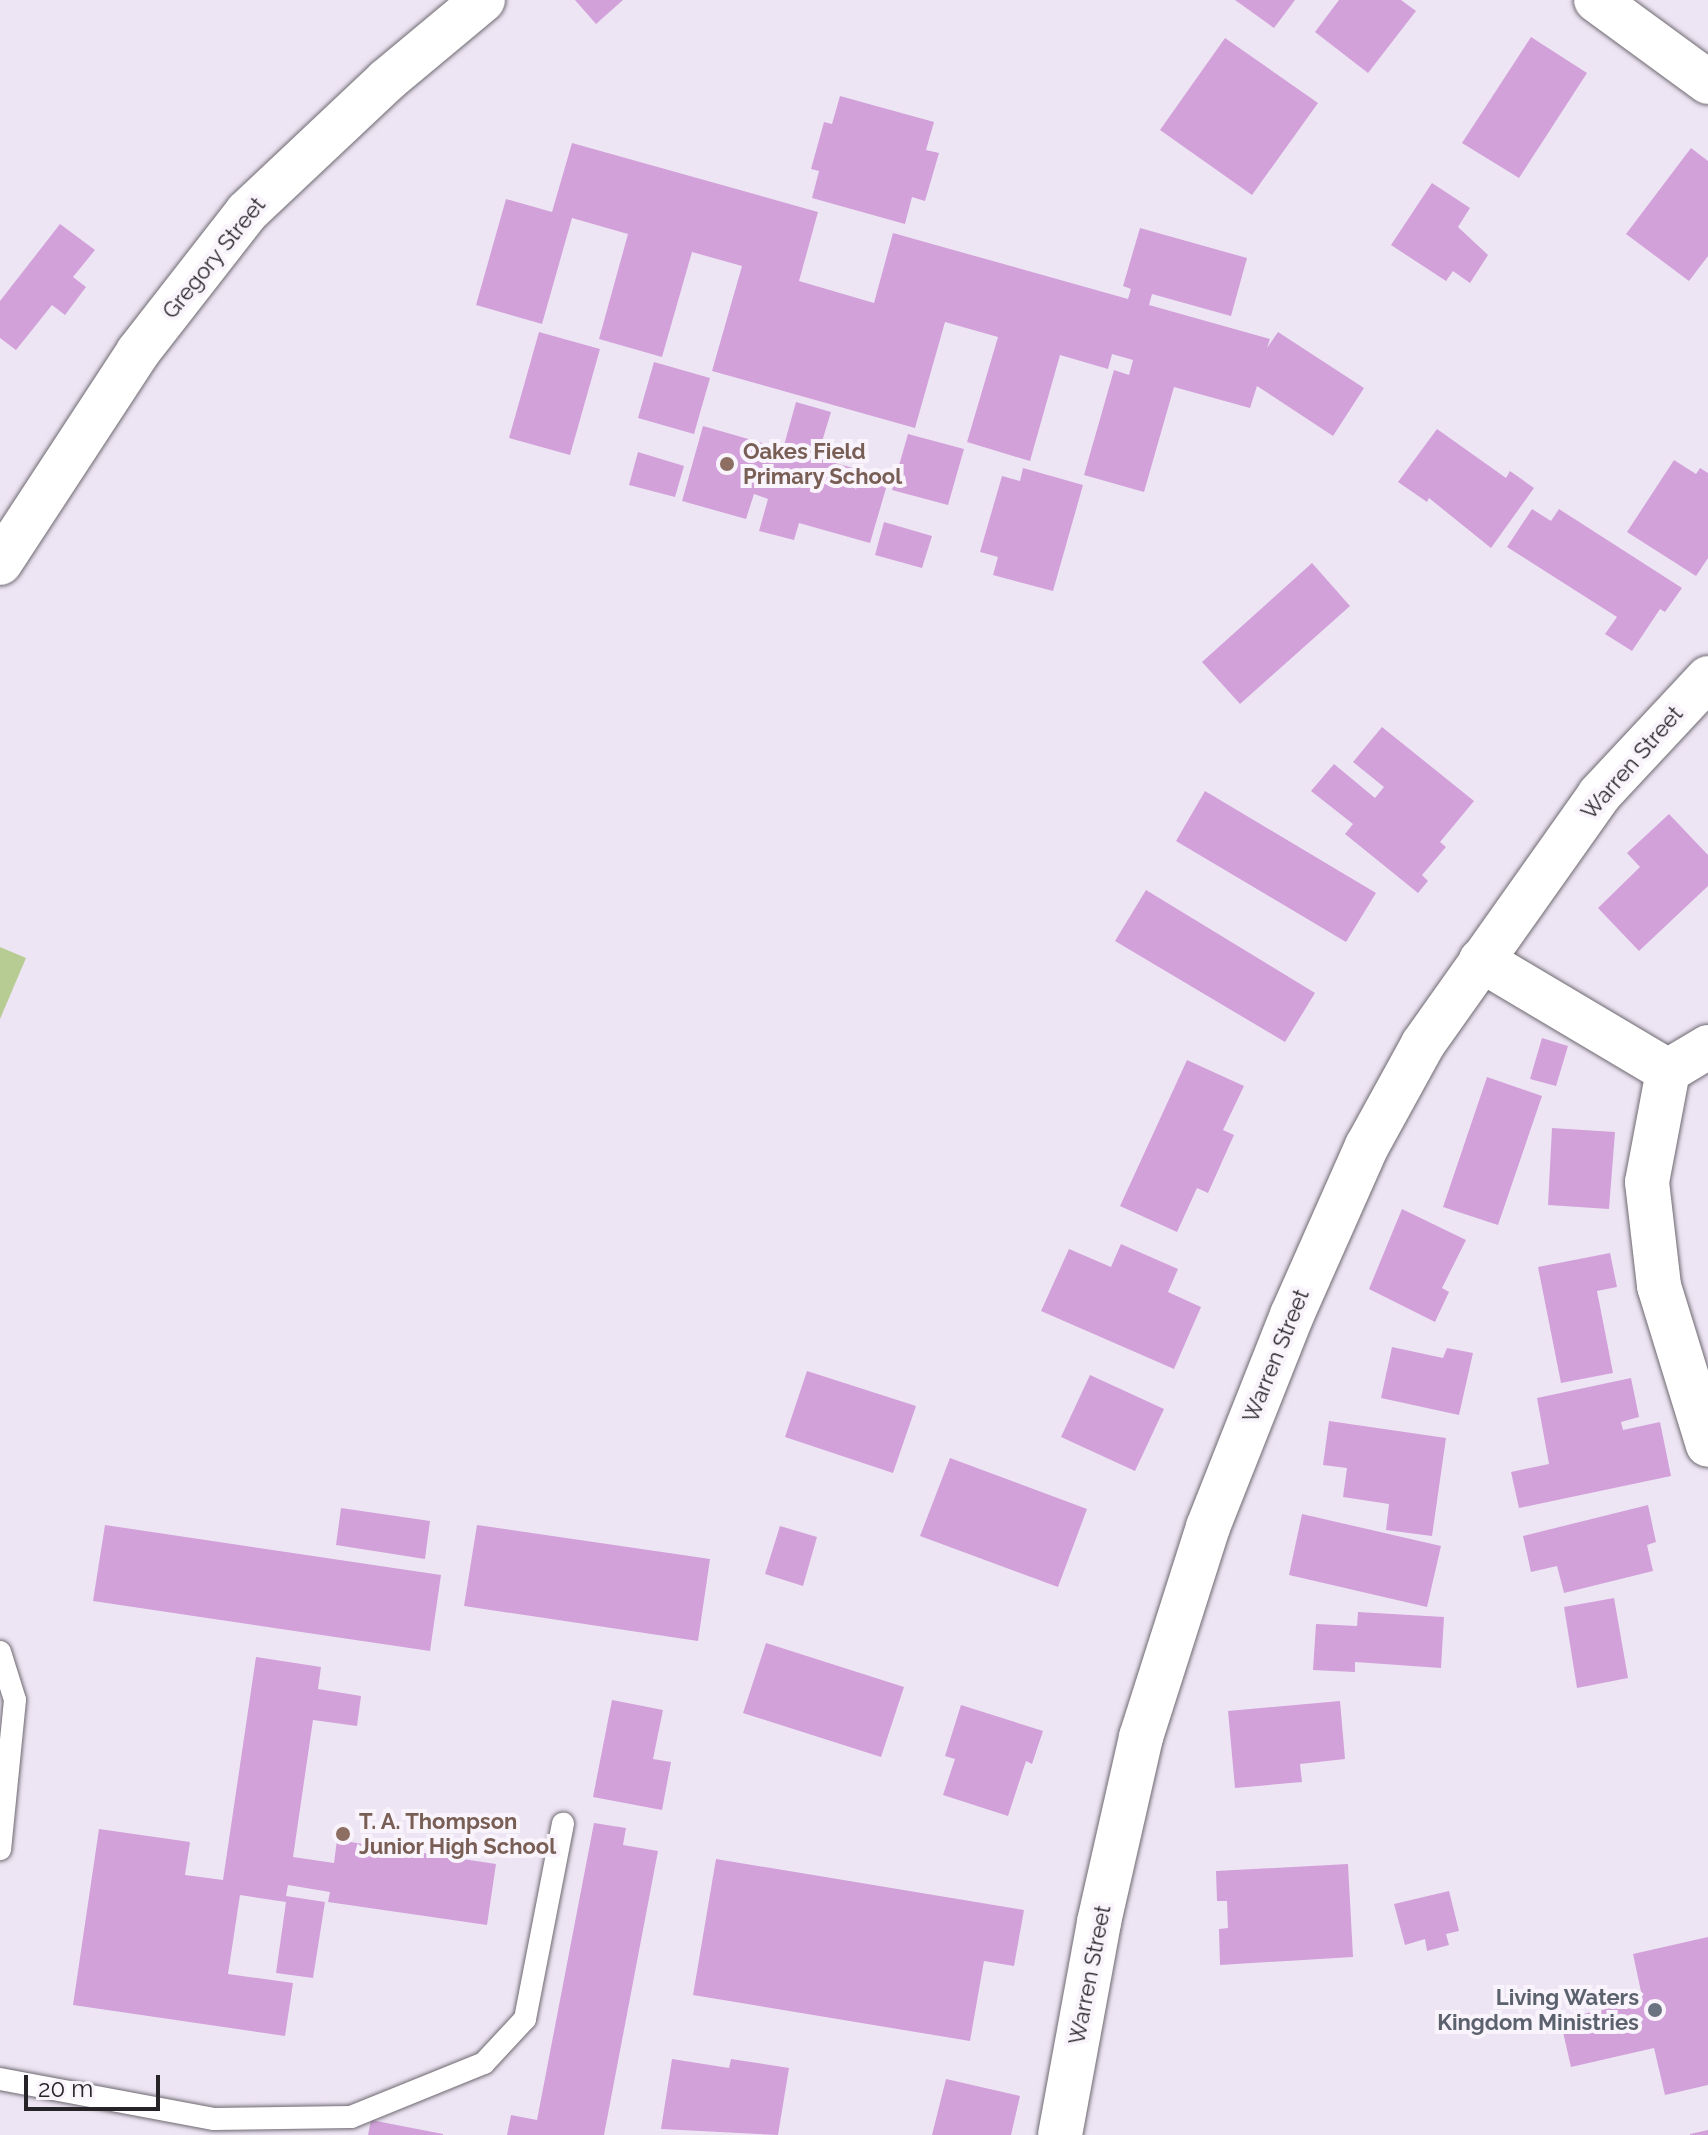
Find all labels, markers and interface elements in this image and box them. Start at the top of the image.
street label: Gregory Street [157,192,271,324]
place label: Oakes Field Primary School [743,438,903,490]
marker: Oakes Field Primary School [718,455,736,473]
street label: Warren Street [1576,701,1688,825]
street label: Warren Street [1237,1286,1315,1426]
place label: T. A. Thompson Junior High School [359,1808,557,1860]
marker: T. A. Thompson Junior High School [334,1825,352,1843]
street label: Warren Street [1064,1903,1116,2047]
place label: Living Waters Kingdom Ministries [1437,1984,1639,2036]
marker: Living Waters Kingdom Ministries [1646,2001,1664,2019]
scale bar [28,2059,164,2109]
text: 20 m [38,2074,93,2103]

